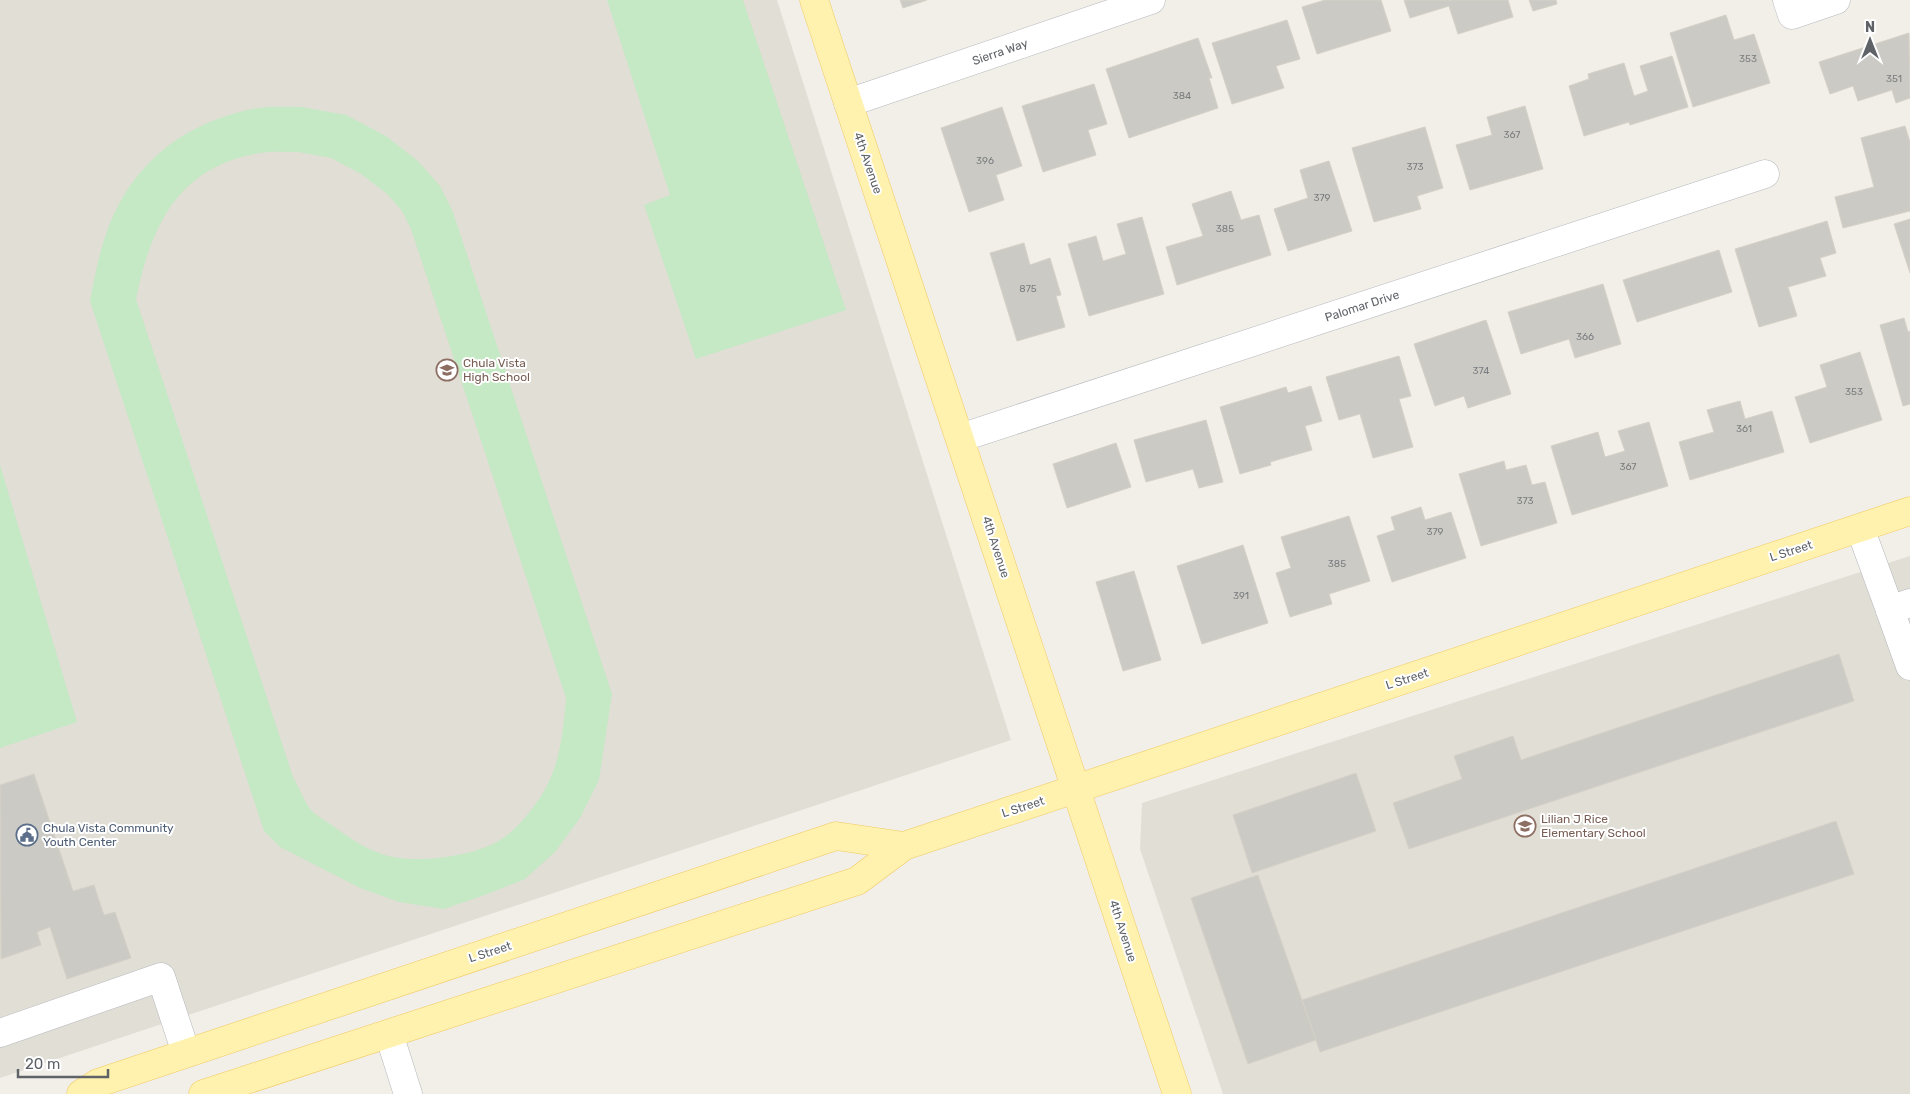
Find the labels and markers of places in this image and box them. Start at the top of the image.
place label: Chula Vista High School [463,356,530,384]
school or university icon: Chula Vista High School [435,358,459,382]
place label: Lilian J Rice Elementary School [1541,812,1646,840]
school or university icon: Lilian J Rice Elementary School [1513,814,1537,838]
place label: Chula Vista Community Youth Center [43,821,174,849]
public building icon: Chula Vista Community Youth Center [15,823,39,847]

